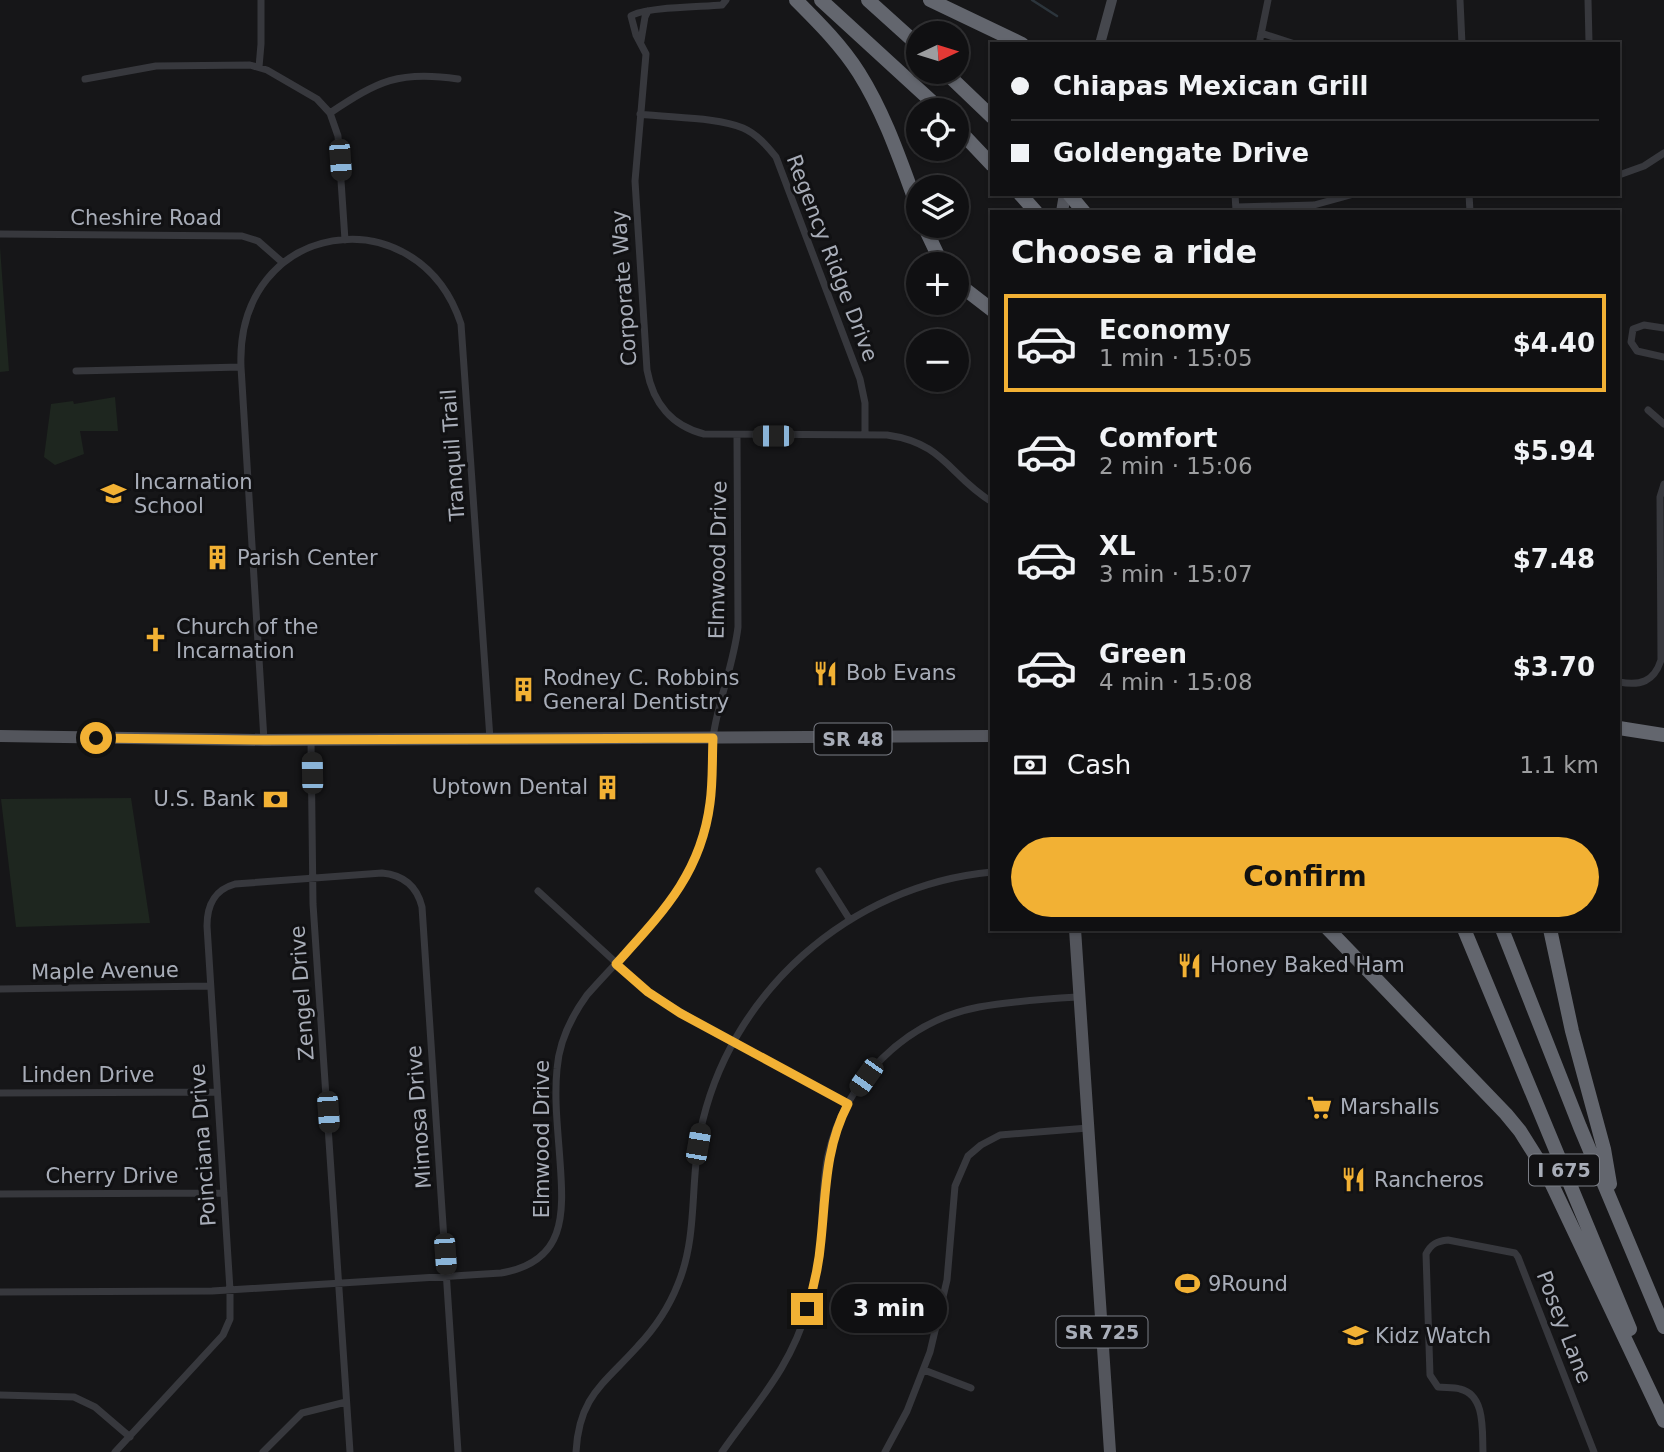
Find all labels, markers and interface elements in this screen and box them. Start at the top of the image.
north arrow [906,21,970,84]
map controls [906,21,969,392]
text: Chiapas Mexican Grill [1053,71,1368,101]
button: locate [906,98,969,161]
car [329,138,352,182]
text: Goldengate Drive [1053,138,1309,168]
street label: Regency Ridge Drive [781,151,883,365]
button: layers [906,175,969,238]
street label: Cheshire Road [70,206,222,230]
street label: Corporate Way [607,209,641,367]
text: Choose a ride [1011,233,1257,271]
button: + [906,252,969,315]
icon: car [1015,312,1078,375]
text: Economy [1099,315,1230,345]
text: $4.40 [1513,328,1595,358]
button: − [906,329,969,392]
text: 1 min · 15:05 [1099,345,1253,371]
street label: Tranquil Trail [436,388,470,523]
icon: car [1015,420,1078,483]
text: Comfort [1099,423,1217,453]
car [753,426,795,447]
text: $5.94 [1513,436,1595,466]
text: 2 min · 15:06 [1099,453,1253,479]
place label: Incarnation School [134,470,253,518]
school or university icon: Incarnation School [100,480,128,508]
street label: Elmwood Drive [705,481,731,639]
icon: car [1015,528,1078,591]
text: XL [1099,531,1136,561]
building icon: Parish Center [203,544,231,572]
text: $7.48 [1513,544,1595,574]
place label: Parish Center [237,546,378,570]
text: 3 min · 15:07 [1099,561,1253,587]
place label: Church of the Incarnation [176,615,318,663]
church icon: Church of the Incarnation [142,625,170,653]
icon: car [1015,636,1078,699]
text: Green [1099,639,1187,669]
text: $3.70 [1513,652,1595,682]
restaurant icon: Bob Evans [812,659,840,687]
place label: Bob Evans [846,661,956,685]
place label: Rodney C. Robbins General Dentistry [543,666,739,714]
text: 4 min · 15:08 [1099,669,1253,695]
building icon: Rodney C. Robbins General Dentistry [509,676,537,704]
route start [80,722,112,754]
road number: SR 48 [814,724,892,754]
icon: cash [1011,746,1049,784]
text: Cash [1067,750,1131,780]
car [302,752,323,794]
text: 1.1 km [1519,752,1599,778]
building icon: Uptown Dental [594,773,622,801]
place label: Uptown Dental [432,775,588,799]
bank icon: U.S. Bank [261,785,289,813]
place label: U.S. Bank [154,787,256,811]
button: Confirm [1011,837,1599,917]
street label: Zengel Drive [285,925,319,1061]
restaurant icon: Honey Baked Ham [1176,951,1204,979]
place label: Honey Baked Ham [1210,953,1405,977]
street label: Maple Avenue [31,958,179,984]
street label: Mimosa Drive [402,1044,436,1190]
car [846,1054,887,1100]
street label: Elmwood Drive [530,1060,554,1218]
street label: Linden Drive [21,1063,155,1087]
street label: Poinciana Drive [185,1063,221,1227]
car [317,1090,340,1134]
supermarket icon: Marshalls [1306,1093,1334,1121]
place label: Marshalls [1340,1095,1439,1119]
car [685,1121,712,1167]
road number: I 675 [1529,1154,1599,1186]
street label: Cherry Drive [46,1164,178,1188]
restaurant icon: Rancheros [1340,1166,1368,1194]
place label: Rancheros [1374,1168,1484,1192]
car [434,1232,457,1276]
street label: Posey Lane [1532,1267,1596,1387]
sports icon: 9Round [1174,1270,1202,1298]
place label: 9Round [1208,1272,1288,1296]
callout: 3 min [832,1284,947,1334]
route end [791,1293,823,1325]
text: 3 min [853,1295,925,1321]
road number: SR 725 [1056,1316,1148,1348]
school or university icon: Kidz Watch [1341,1322,1369,1350]
place label: Kidz Watch [1375,1324,1491,1348]

